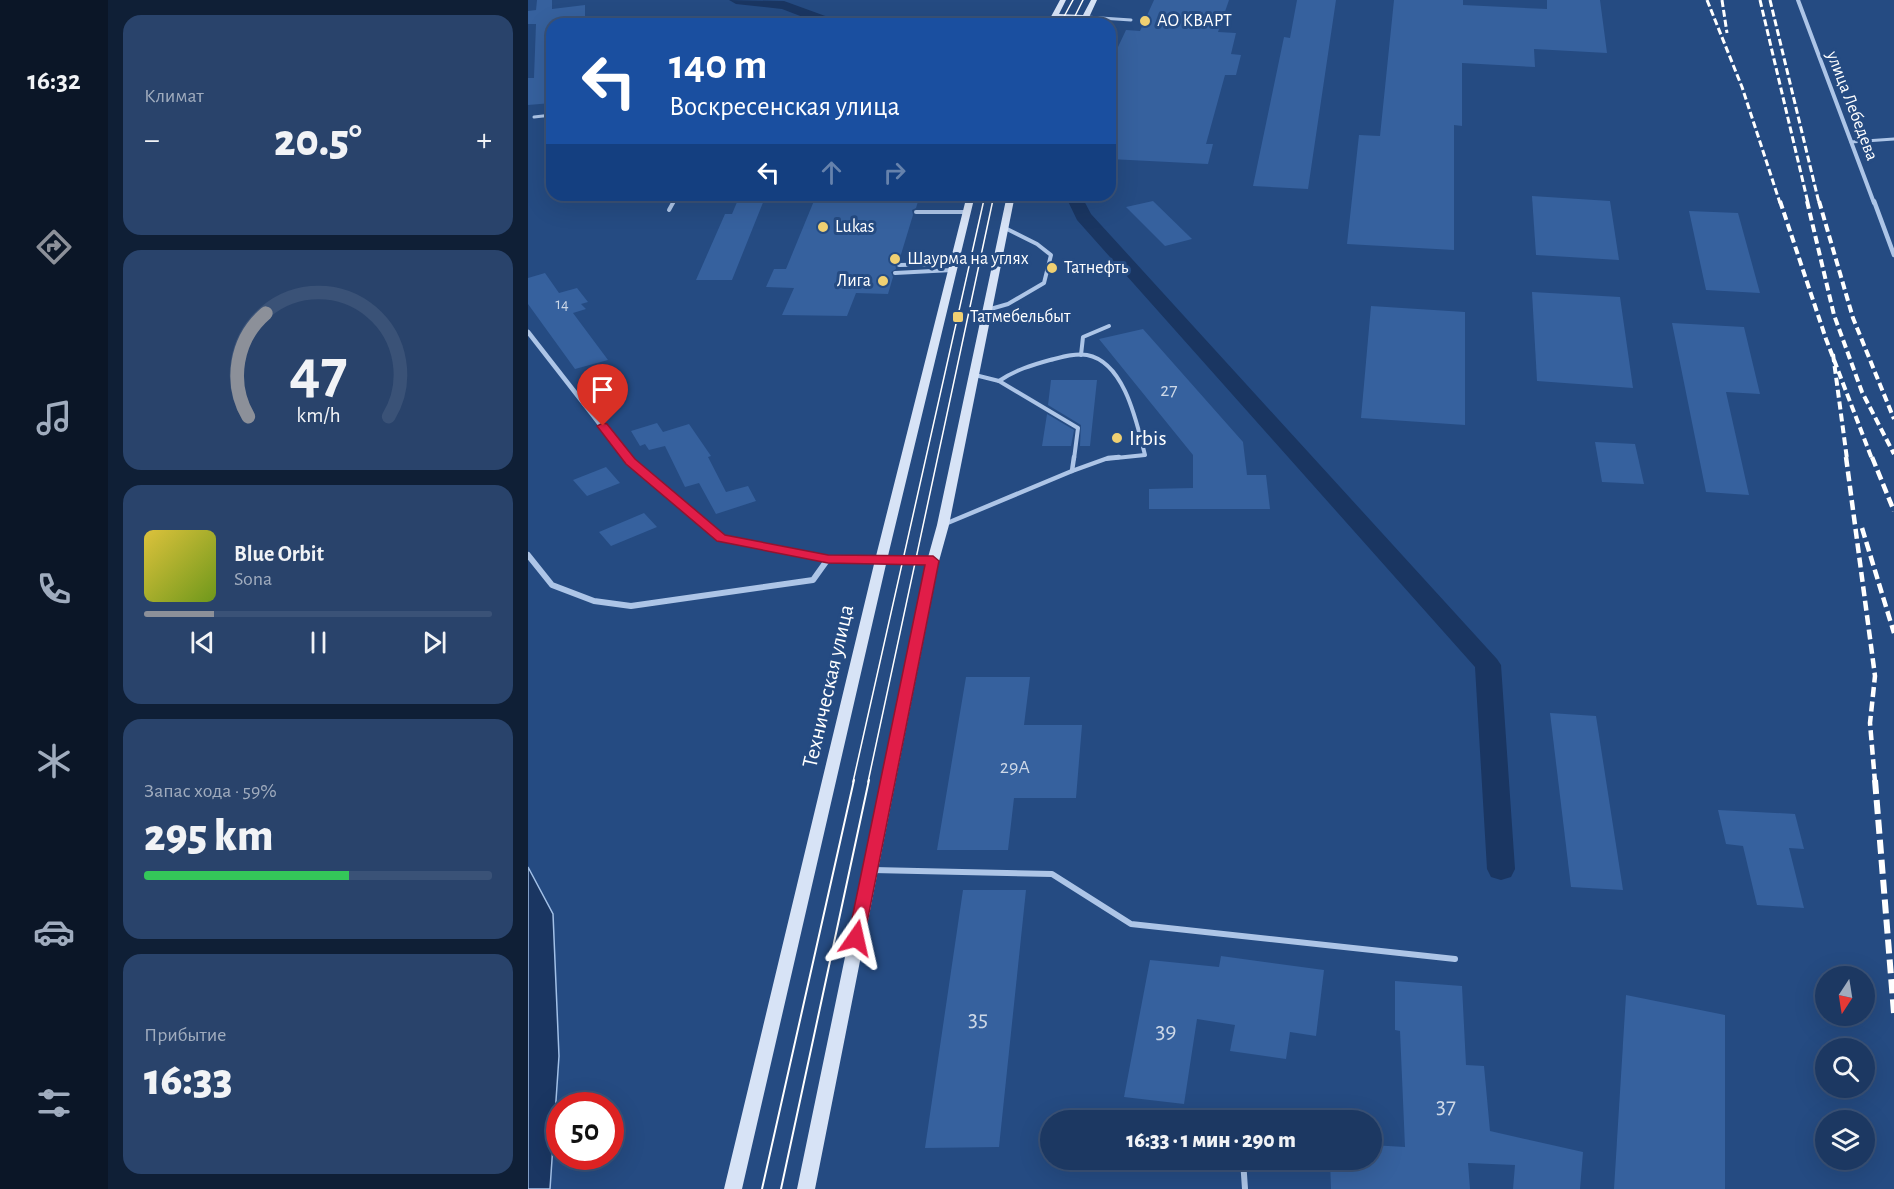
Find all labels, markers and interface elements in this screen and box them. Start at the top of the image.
place label: АО КВАРТ [1157,12,1232,30]
marker: АО КВАРТ [1138,14,1152,28]
icon: left [570,42,648,120]
text: 140 m [669,44,767,86]
street label: улица Лебедева [1823,48,1882,163]
text: 16:32 [27,67,81,94]
text: Климат [144,86,204,106]
text: Воскресенская улица [669,93,900,120]
text: 20.5° [274,119,362,164]
text: − [144,124,160,157]
text: + [476,124,492,157]
icon: left [752,156,785,189]
icon: ahead [815,156,848,189]
icon: right [878,156,911,189]
place label: Lukas [835,218,874,236]
marker: Lukas [816,220,830,234]
icon: directions [33,226,75,268]
place label: Шаурма на углях [907,250,1029,268]
marker: Шаурма на углях [888,252,902,266]
place label: Татнефть [1064,259,1129,277]
marker: Татнефть [1045,261,1059,275]
place label: Лига [837,272,871,290]
marker: Лига [876,274,890,288]
house number: 14 [555,296,569,312]
place label: Татмебельбыт [970,307,1071,326]
marker: Татмебельбыт [951,310,965,324]
text: 47 [289,341,347,403]
pin [577,364,628,426]
icon: arrive [586,373,619,406]
house number: 27 [1160,380,1178,400]
icon: music [33,397,75,439]
text: km/h [296,405,340,426]
place label: Irbis [1129,427,1167,449]
marker: Irbis [1110,431,1124,445]
text: Blue Orbit [234,543,324,565]
icon: phone [33,568,75,610]
text: Sona [234,569,272,589]
street label: Техническая улица [799,602,857,770]
icon: previous [186,626,219,659]
icon: pause [302,626,335,659]
icon: next [418,626,451,659]
icon: climate [33,740,75,782]
house number: 29А [1000,757,1030,777]
text: Запас хода · 59% [144,781,277,801]
text: 295 km [144,814,273,859]
position arrow [824,906,888,970]
icon: car [33,911,75,953]
north arrow [1815,966,1875,1026]
map controls [1815,966,1875,1170]
house number: 35 [968,1007,988,1031]
house number: 39 [1155,1019,1177,1043]
text: Прибытие [144,1025,226,1045]
button: search [1815,1038,1875,1098]
text: 16:33 [144,1058,232,1103]
icon: filters [33,1082,75,1124]
speed limit sign: 50 [546,1092,624,1170]
house number: 37 [1436,1094,1456,1118]
button: layers [1815,1110,1875,1170]
text: 16:33 · 1 мин · 290 m [1126,1129,1296,1151]

